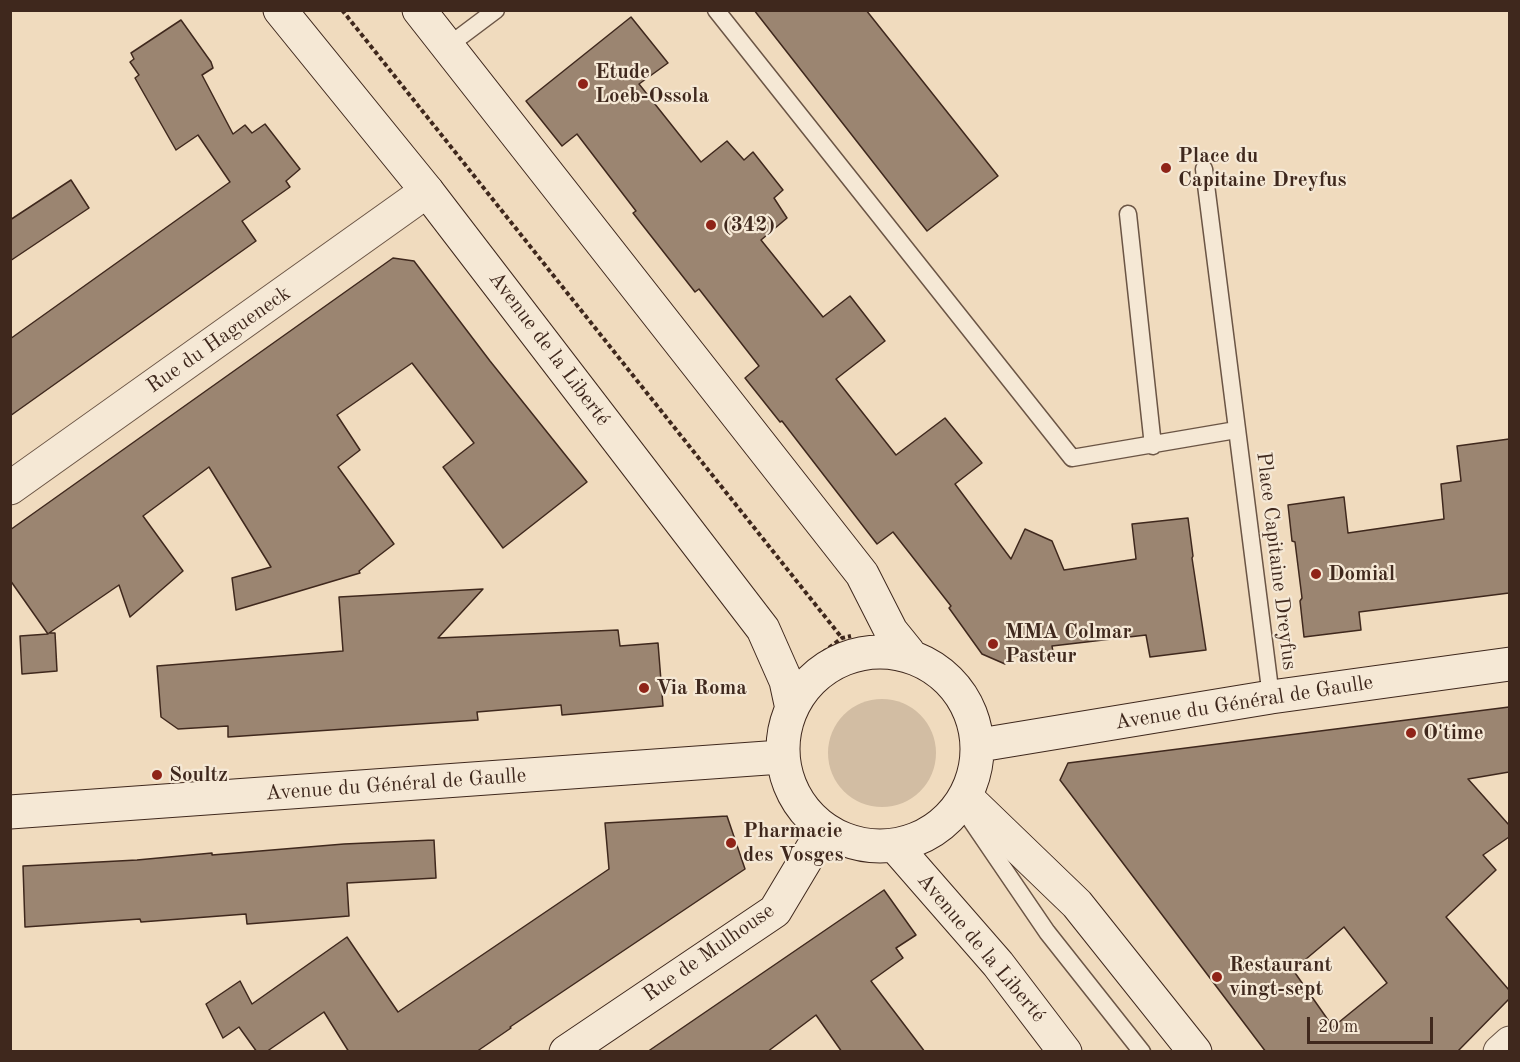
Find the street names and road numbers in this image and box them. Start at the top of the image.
street label: Avenue de la Liberté [483,267,615,431]
street label: Rue du Hagueneck [142,281,296,399]
street label: Place Capitaine Dreyfus [1250,451,1302,671]
street label: Avenue du Général de Gaulle [1113,670,1375,736]
street label: Avenue du Général de Gaulle [265,763,527,807]
street label: Avenue de la Liberté [911,868,1051,1028]
street label: Rue de Mulhouse [638,898,780,1008]

